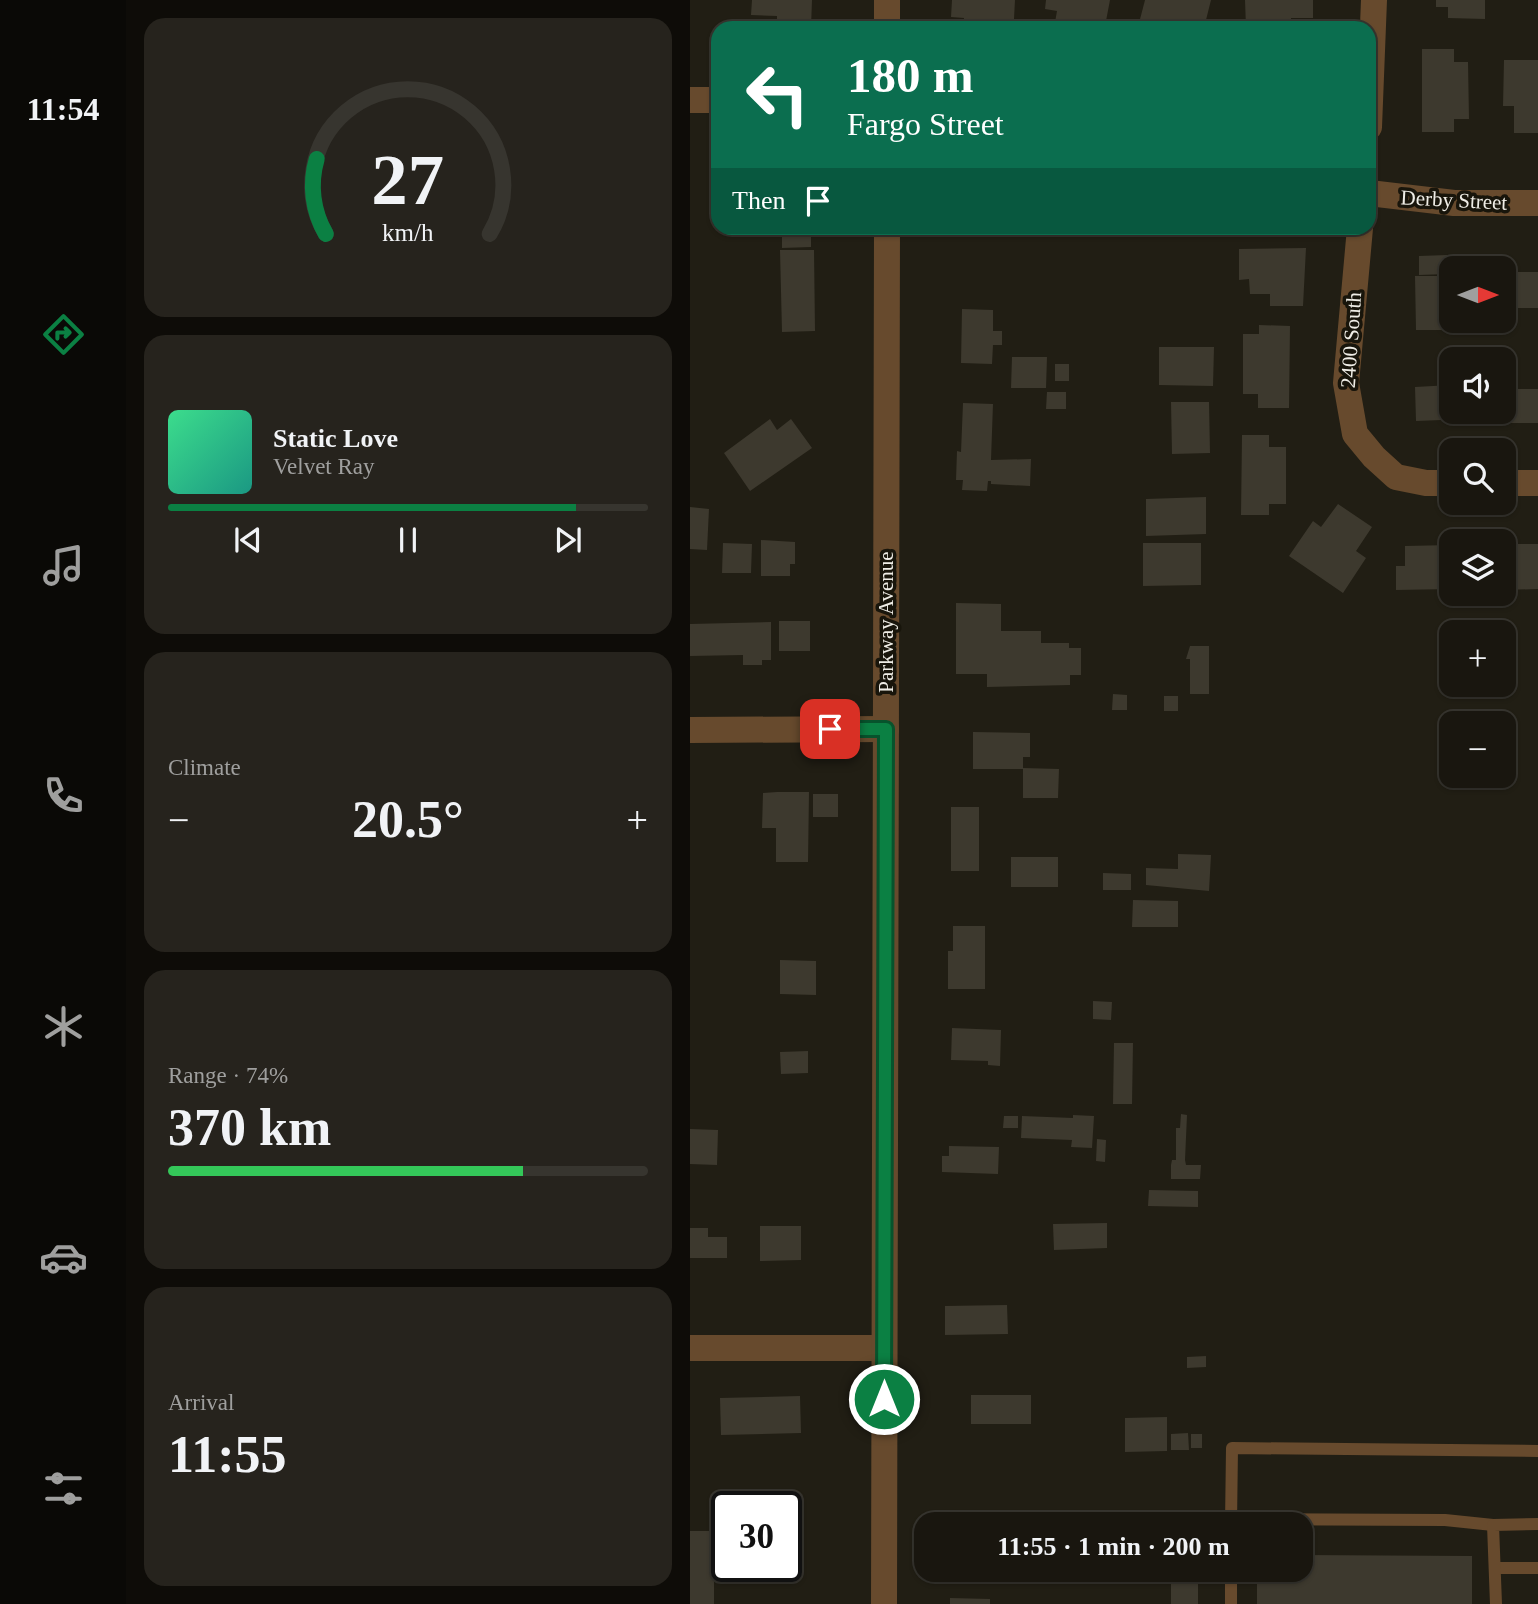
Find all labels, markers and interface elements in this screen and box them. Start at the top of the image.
text: 180 m [847,48,974,103]
icon: left [732,49,823,140]
text: 11:54 [27,91,99,127]
text: Fargo Street [847,106,1004,142]
text: 27 [372,139,444,220]
icon: arrive [799,182,837,220]
street label: Derby Street [1400,185,1508,215]
text: Then [732,186,785,215]
text: km/h [382,218,434,245]
north arrow [1439,256,1516,332]
map controls [1439,256,1516,788]
street label: 2400 South [1336,291,1366,389]
icon: directions [39,310,88,359]
button: sound [1439,347,1516,424]
text: Static Love [273,424,398,453]
button: search [1439,438,1516,515]
text: Velvet Ray [273,454,375,479]
icon: previous [229,521,267,559]
icon: pause [389,521,427,559]
icon: next [549,521,587,559]
button: layers [1439,529,1516,606]
icon: music [39,541,88,590]
street label: Parkway Avenue [874,551,898,693]
button: + [1439,620,1516,697]
pin [800,699,860,759]
icon: arrive [811,710,849,748]
button: − [1439,711,1516,788]
text: Climate [168,755,241,780]
icon: phone [39,771,88,820]
text: 20.5° [352,791,464,848]
text: − [168,799,189,841]
text: + [627,799,648,841]
icon: climate [39,1002,88,1051]
text: Range · 74% [168,1063,288,1088]
text: 370 km [168,1099,331,1156]
icon: car [39,1233,88,1282]
position arrow [847,1362,921,1436]
text: Arrival [168,1390,234,1415]
text: 11:55 [168,1426,286,1483]
icon: filters [39,1464,88,1513]
speed limit sign: 30 [711,1491,802,1582]
text: 11:55 · 1 min · 200 m [997,1532,1230,1561]

